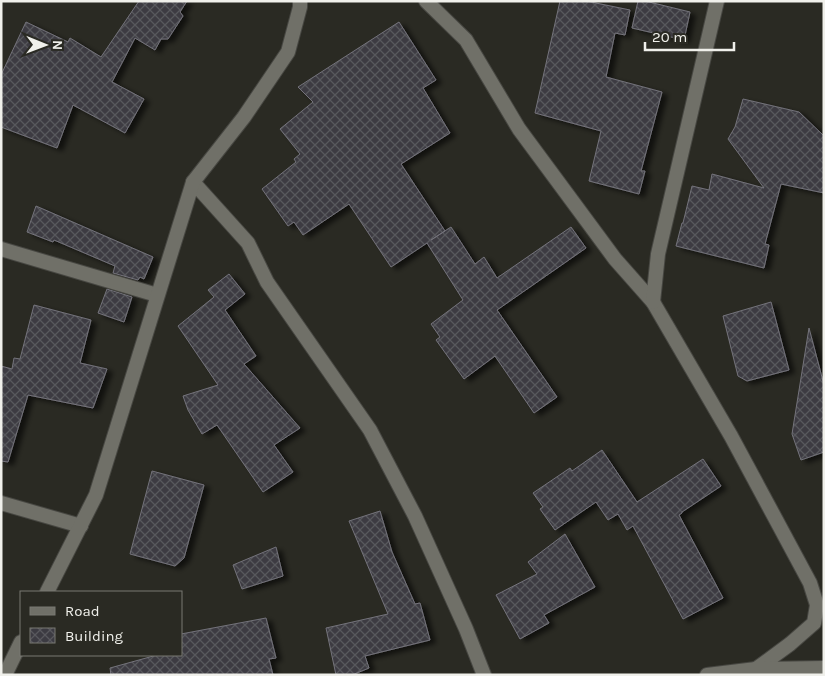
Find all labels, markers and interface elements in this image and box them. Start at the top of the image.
north arrow [20,20,70,70]
scale bar [645,20,734,52]
text: 20 m [652,28,687,46]
text: N [49,40,66,50]
legend [20,591,182,656]
text: Road [65,602,100,620]
text: Building [65,627,123,645]

